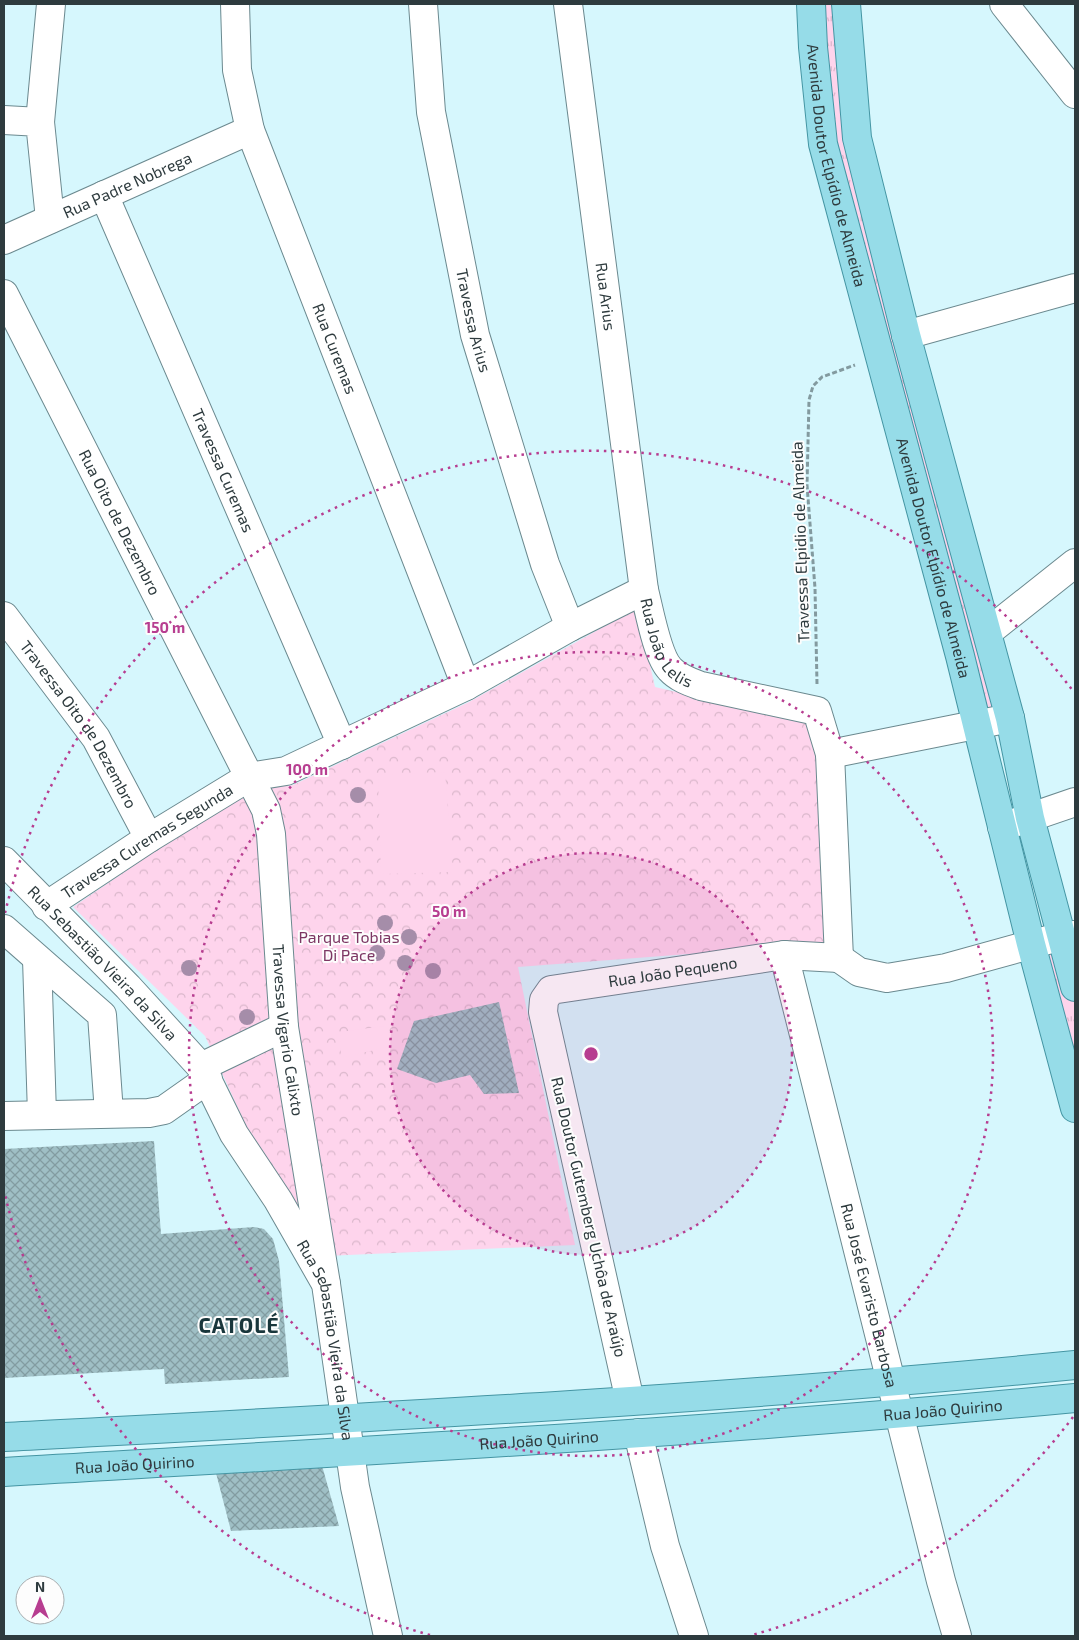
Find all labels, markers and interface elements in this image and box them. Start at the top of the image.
street label: Avenida Doutor Elpídio de Almeida [804,43,871,289]
street label: Rua Padre Nobrega [60,147,194,222]
street label: Rua Arius [593,261,620,332]
street label: Travessa Arius [453,267,496,374]
street label: Rua Curemas [309,301,362,396]
street label: Travessa Curemas [189,405,259,535]
street label: Avenida Doutor Elpídio de Almeida [893,435,975,680]
street label: Travessa Elpidio de Almeida [786,441,813,643]
street label: Rua Oito de Dezembro [76,446,165,598]
street label: Rua João Lelis [637,596,696,691]
text: 150 m [145,618,185,636]
street label: Travessa Oito de Dezembro [17,636,141,811]
text: 100 m [286,760,328,778]
street label: Travessa Curemas Segunda [58,779,236,902]
street label: Rua Sebastião Vieira da Silva [24,881,182,1044]
text: 50 m [432,902,466,920]
park label: Parque Tobias Di Pace [298,927,400,964]
street label: Travessa Vigario Calixto [269,943,308,1117]
street label: Rua João Pequeno [607,952,739,990]
centre of rings [582,1045,600,1063]
street label: Rua Doutor Gutemberg Uchôa de Araújo [547,1075,631,1359]
street label: Rua José Evaristo Barbosa [838,1201,902,1390]
street label: Rua Sebastião Vieira da Silva [294,1236,358,1442]
district label: CATOLÉ [198,1312,280,1337]
street label: Rua João Quirino [882,1395,1003,1424]
street label: Rua João Quirino [479,1426,599,1453]
street label: Rua João Quirino [74,1451,195,1477]
north arrow [15,1575,65,1625]
text: N [35,1578,45,1595]

